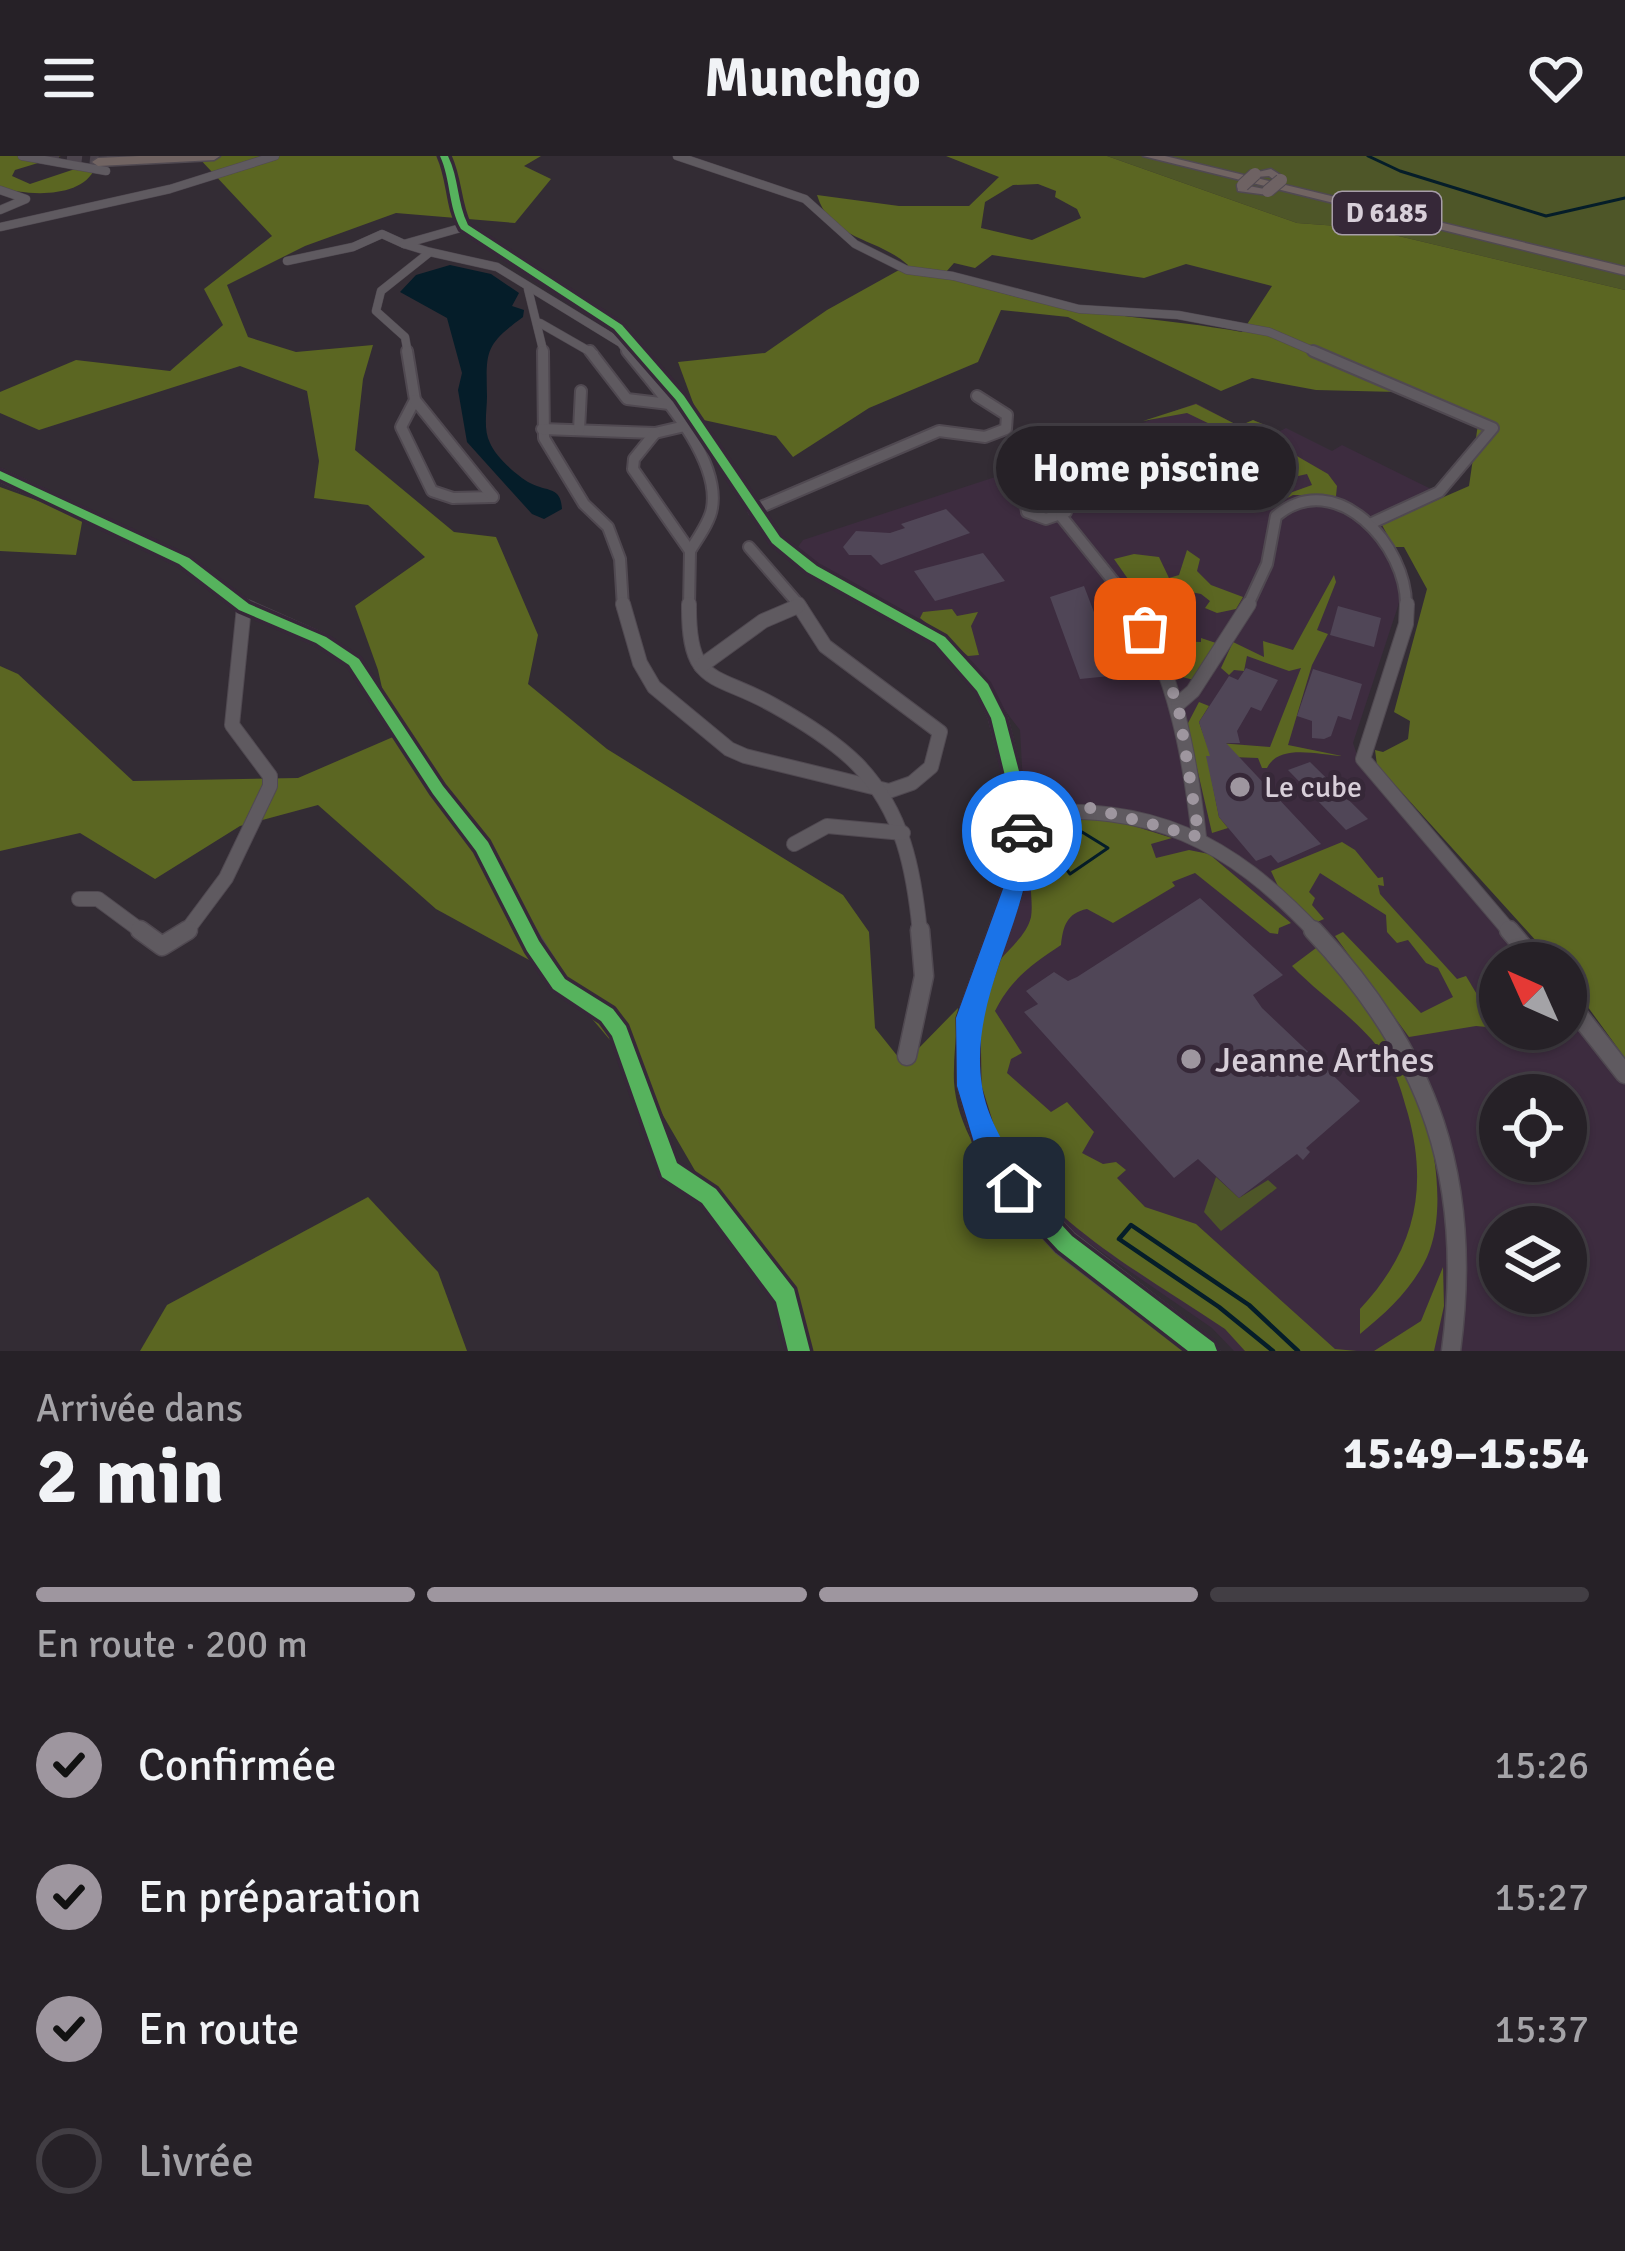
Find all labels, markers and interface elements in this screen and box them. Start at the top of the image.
icon: menu [36,45,102,111]
text: Munchgo [704,45,921,112]
icon: heart [1523,45,1589,111]
road number: D 6185 [1333,192,1441,234]
callout: Home piscine [995,425,1295,509]
text: Home piscine [1032,444,1260,492]
pin [1094,578,1196,680]
icon: bag [1112,596,1178,662]
place label: Le cube [1264,769,1362,806]
courier [962,771,1082,891]
marker: Le cube [1227,774,1253,800]
icon: car [989,798,1055,864]
north arrow [1479,942,1587,1050]
map controls [1479,942,1587,1314]
place label: Jeanne Arthes [1215,1038,1435,1083]
marker: Jeanne Arthes [1178,1046,1204,1072]
button: locate [1479,1074,1587,1182]
pin [963,1137,1065,1239]
icon: home [981,1155,1047,1221]
button: layers [1479,1206,1587,1314]
text: Arrivée dans [36,1384,243,1432]
text: 15:49–15:54 [1343,1426,1589,1481]
text: 2 min [36,1429,224,1525]
text: En route · 200 m [36,1620,308,1668]
icon: check [36,1732,102,1798]
text: Confirmée [138,1738,336,1793]
text: 15:26 [1494,1741,1589,1789]
icon: check [36,1864,102,1930]
text: En préparation [138,1870,421,1925]
text: 15:27 [1494,1873,1589,1921]
icon: check [36,1996,102,2062]
text: En route [138,2002,300,2057]
text: 15:37 [1494,2005,1589,2053]
text: Livrée [138,2134,254,2189]

